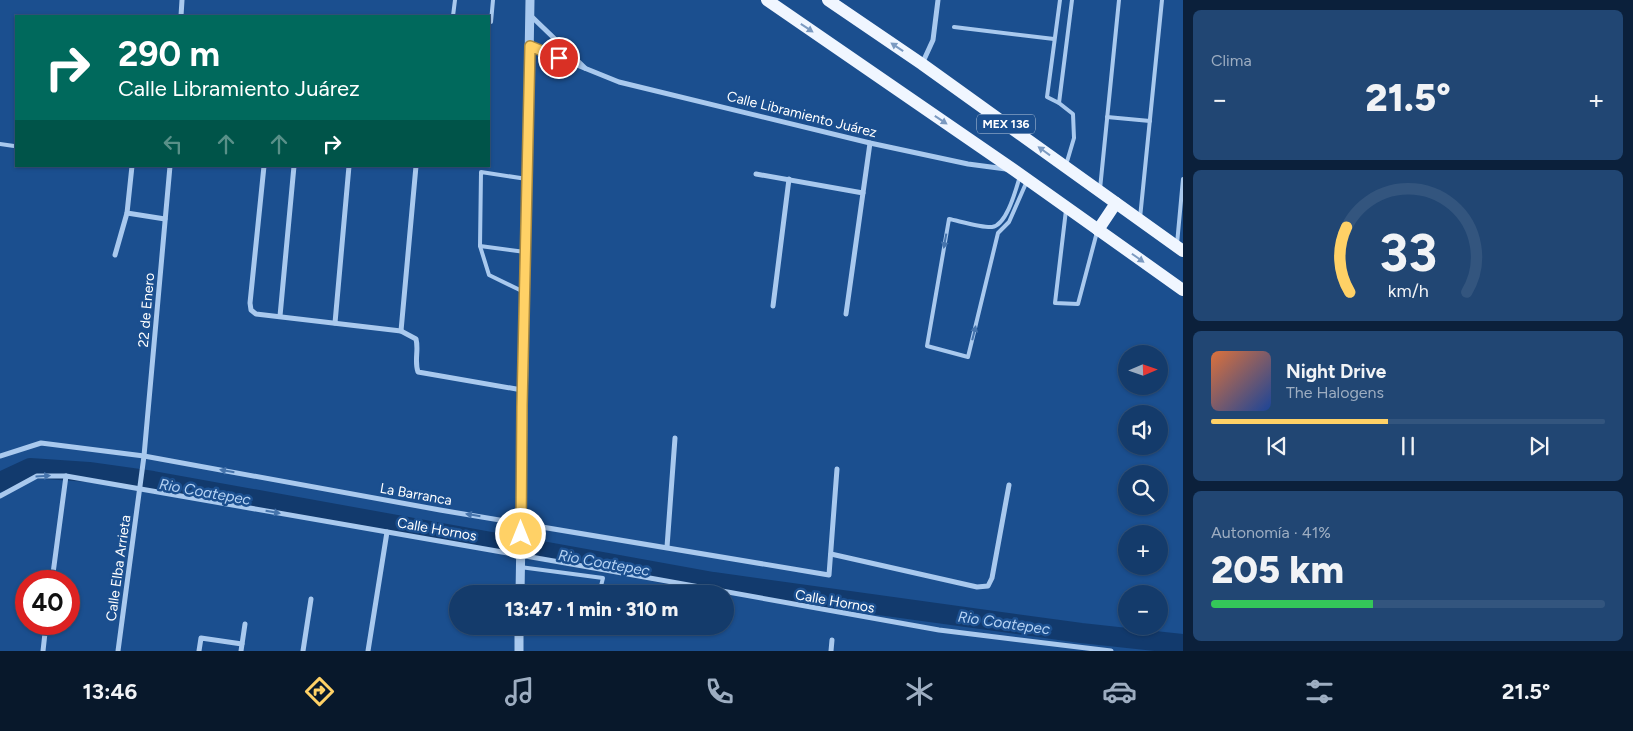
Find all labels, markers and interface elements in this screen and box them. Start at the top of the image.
one-way arrow [801,23,814,33]
text: 290 m [118,33,220,75]
icon: right [35,35,100,100]
pin [538,37,580,79]
one-way arrow [890,42,904,52]
icon: arrive [545,44,573,72]
text: Clima [1211,51,1252,70]
text: Calle Libramiento Juárez [118,75,360,102]
text: 21.5° [1365,75,1451,121]
text: − [1211,82,1228,116]
text: + [1588,82,1605,116]
street label: Calle Libramiento Juárez [725,88,879,141]
one-way arrow [935,115,948,125]
road number: MEX 136 [977,115,1035,134]
icon: left [159,130,187,158]
icon: ahead [212,130,240,158]
icon: ahead [265,130,293,158]
icon: right [318,130,346,158]
one-way arrow [1037,146,1051,156]
text: 33 [1379,222,1437,284]
one-way arrow [941,233,949,249]
one-way arrow [1131,253,1145,263]
street label: 22 de Enero [135,272,158,348]
text: km/h [1388,280,1428,301]
one-way arrow [970,326,978,341]
north arrow [1118,345,1168,395]
map controls [1118,345,1168,635]
text: Night Drive [1286,360,1386,383]
text: The Halogens [1286,383,1384,402]
button: sound [1118,405,1168,455]
icon: previous [1263,432,1291,460]
icon: pause [1394,432,1422,460]
icon: next [1525,432,1553,460]
button: search [1118,465,1168,515]
one-way arrow [219,467,235,475]
one-way arrow [36,472,52,480]
water label: Rio Coatepec [158,475,252,509]
street label: La Barranca [379,480,453,509]
position arrow [494,507,546,559]
one-way arrow [265,508,281,516]
one-way arrow [465,511,481,519]
street label: Calle Elba Arrieta [103,514,134,622]
street label: Calle Hornos [396,514,478,545]
text: Autonomía · 41% [1211,523,1331,542]
button: + [1118,525,1168,575]
water label: Rio Coatepec [557,546,651,580]
text: 205 km [1211,547,1344,593]
speed limit sign: 40 [15,570,80,635]
button: − [1118,585,1168,635]
street label: Calle Hornos [794,586,876,617]
text: 13:47 · 1 min · 310 m [505,598,678,621]
water label: Rio Coatepec [957,608,1051,638]
icon: directions [302,674,337,709]
icon: music [502,674,537,709]
icon: phone [702,674,737,709]
icon: climate [902,674,937,709]
icon: car [1102,674,1137,709]
icon: filters [1302,674,1337,709]
text: 13:46 [82,678,137,705]
text: 21.5° [1502,678,1550,705]

